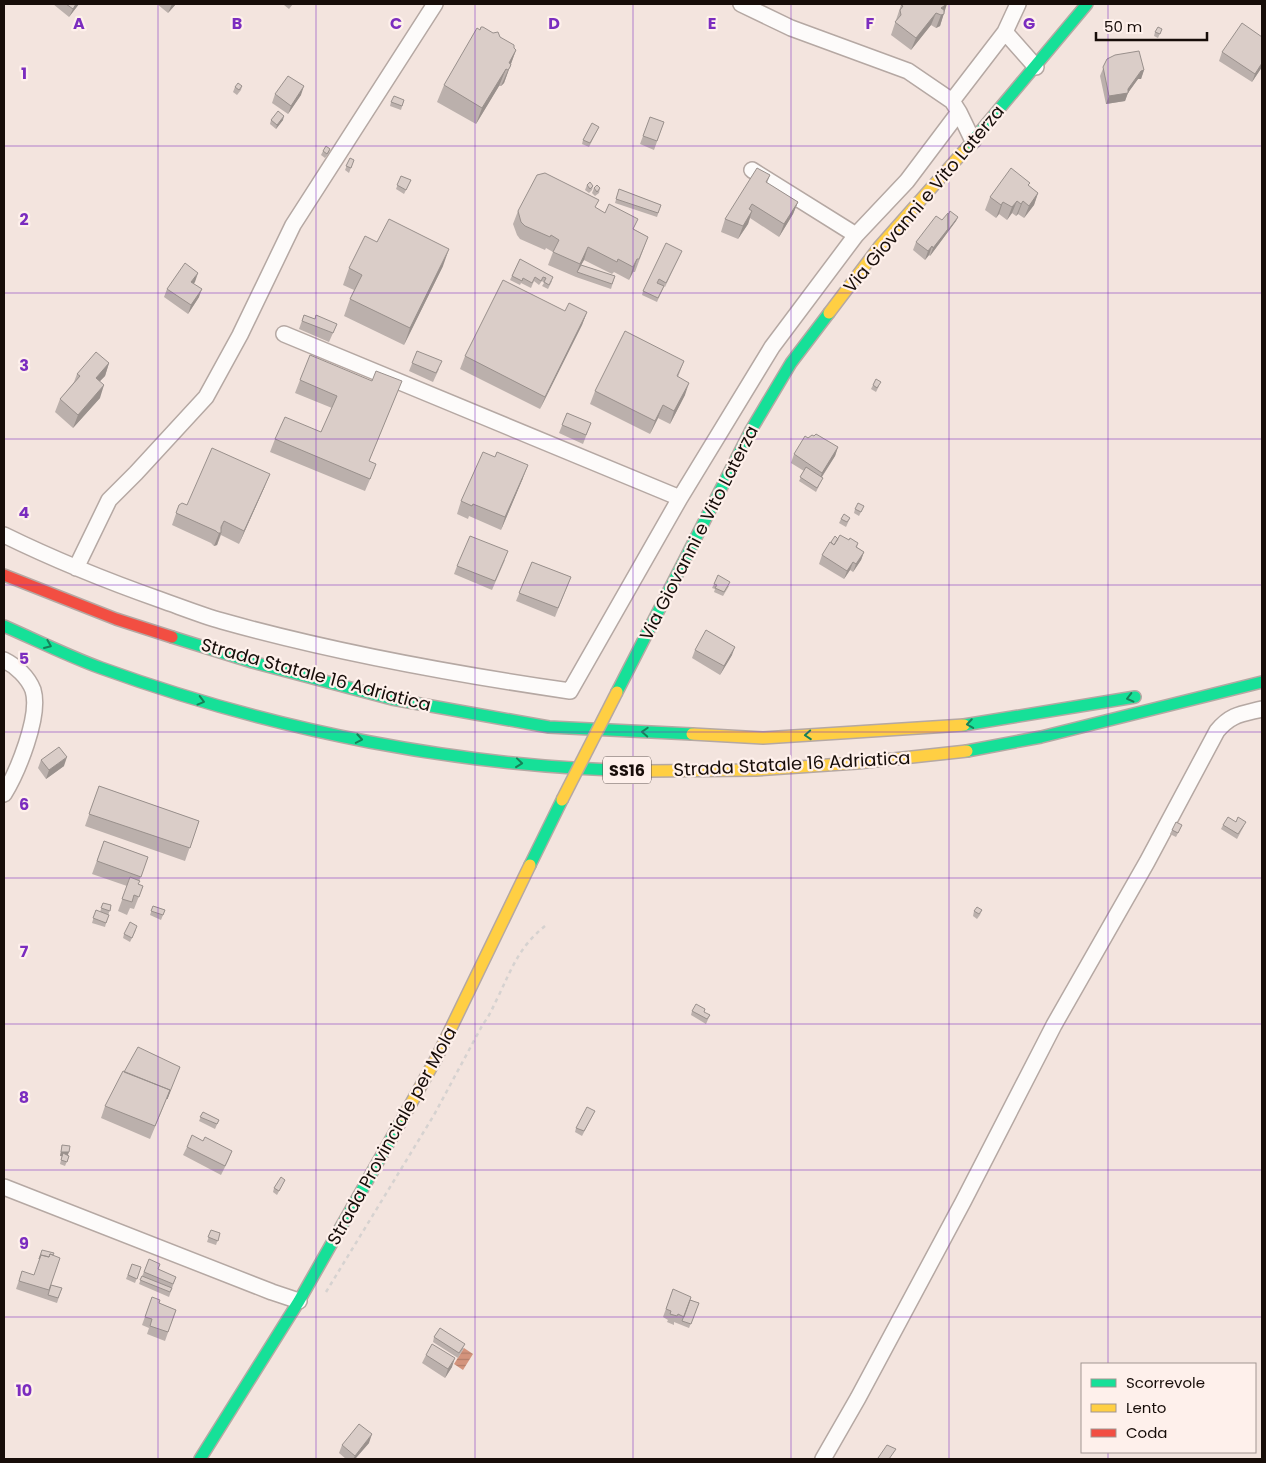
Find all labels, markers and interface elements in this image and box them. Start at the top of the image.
scale bar [1096,10,1207,42]
text: A [73,12,85,35]
text: B [232,12,242,35]
text: C [390,12,402,35]
text: D [548,12,560,35]
text: E [708,12,716,35]
text: F [866,12,875,35]
text: G [1023,12,1035,35]
text: 50 m [1104,16,1142,37]
text: 1 [21,62,27,85]
street label: Via Giovanni e Vito Laterza [837,99,1010,298]
text: 2 [19,208,29,231]
text: 3 [19,354,29,377]
street label: Via Giovanni e Vito Laterza [633,421,764,645]
text: 4 [19,501,30,524]
street label: Strada Statale 16 Adriatica [198,632,434,717]
one-way arrow [44,640,52,650]
text: 5 [19,647,29,670]
one-way arrow [1125,692,1134,703]
one-way arrow [197,695,205,705]
one-way arrow [965,719,974,729]
one-way arrow [641,727,649,738]
one-way arrow [803,730,811,741]
one-way arrow [354,734,363,744]
street label: Strada Statale 16 Adriatica [673,745,911,782]
road number: SS16 [603,756,651,784]
one-way arrow [516,757,524,768]
text: 6 [19,793,29,816]
text: 7 [20,940,29,963]
street label: Strada Provinciale per Mola [321,1022,462,1249]
text: 8 [19,1086,29,1109]
text: 9 [19,1232,29,1255]
legend [1081,1363,1256,1453]
text: Scorrevole [1126,1372,1205,1393]
text: 10 [16,1379,32,1402]
text: Lento [1126,1397,1166,1418]
text: Coda [1126,1422,1167,1443]

